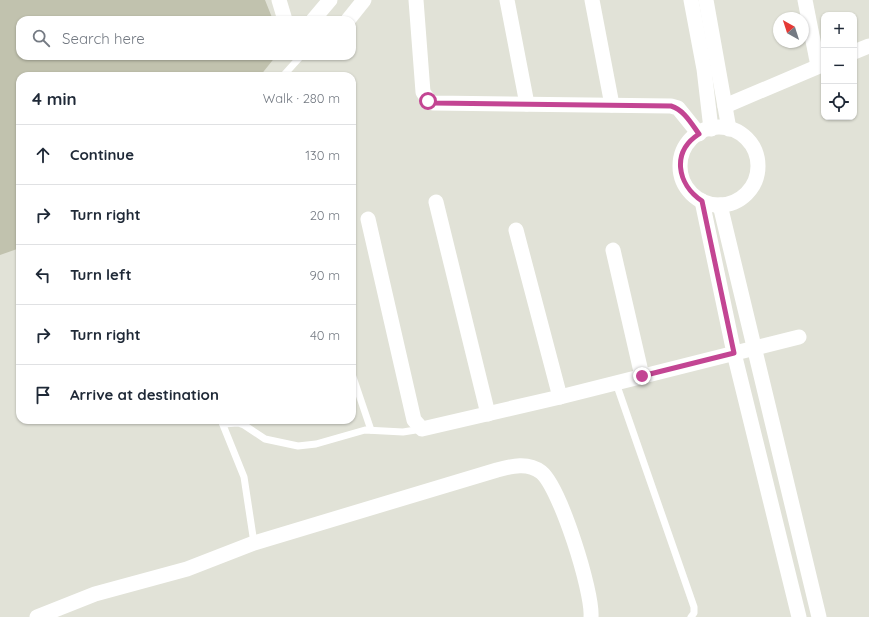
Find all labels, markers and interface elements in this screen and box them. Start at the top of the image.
north arrow [773,12,809,48]
map controls [821,12,857,120]
button: + [821,12,857,48]
search box [16,16,356,60]
icon: search [30,27,52,49]
text: Search here [62,29,145,48]
button: − [821,48,857,84]
button: locate [821,84,857,120]
text: 4 min [32,88,77,109]
text: Walk · 280 m [263,90,340,106]
route start [419,92,437,110]
icon: ahead [32,144,54,166]
text: Continue [70,145,134,164]
text: 130 m [305,147,340,163]
icon: right [32,204,54,226]
text: Turn right [70,205,141,224]
text: 20 m [310,207,340,223]
icon: left [32,264,54,286]
text: Turn left [70,265,132,284]
text: 90 m [310,267,340,283]
icon: right [32,324,54,346]
text: Turn right [70,325,141,344]
text: 40 m [310,327,340,343]
route end [633,367,651,385]
icon: arrive [32,384,54,406]
text: Arrive at destination [70,385,219,404]

